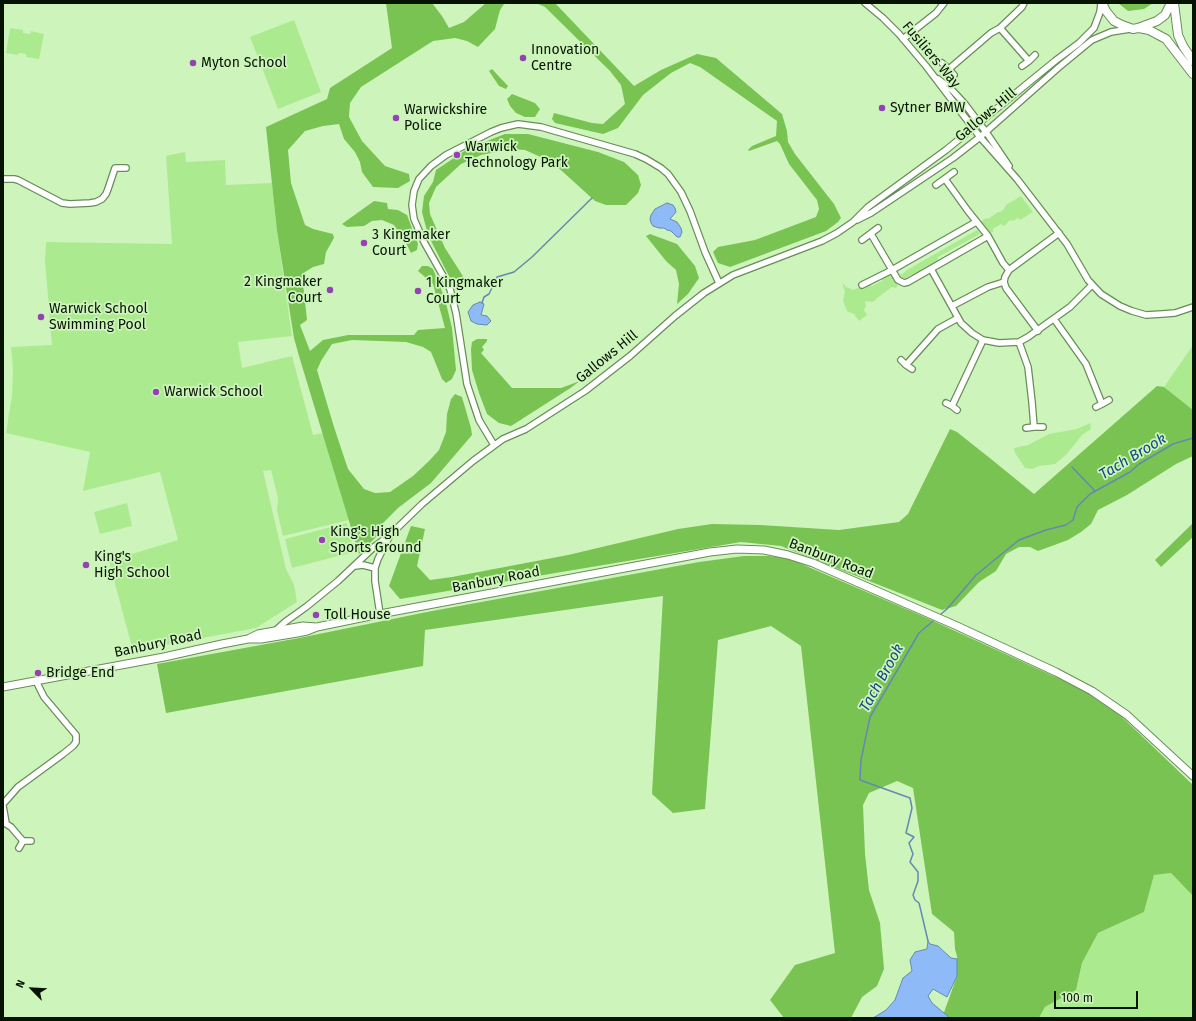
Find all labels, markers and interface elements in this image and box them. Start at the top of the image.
street label: Fusiliers Way [898,18,964,92]
place label: Innovation Centre [531,42,599,74]
marker: Innovation Centre [518,53,528,63]
place label: Myton School [201,55,287,71]
marker: Myton School [188,58,198,68]
street label: Gallows Hill [952,85,1020,145]
place label: Sytner BMW [890,100,965,116]
place label: Warwickshire Police [404,102,487,134]
marker: Sytner BMW [877,103,887,113]
marker: Warwickshire Police [391,113,401,123]
place label: Warwick Technology Park [465,139,568,172]
marker: Warwick Technology Park [452,150,462,160]
place label: 3 Kingmaker Court [372,227,450,260]
marker: 3 Kingmaker Court [359,238,369,248]
place label: 2 Kingmaker Court [244,274,322,306]
place label: 1 Kingmaker Court [426,275,503,308]
marker: 2 Kingmaker Court [325,285,335,295]
marker: 1 Kingmaker Court [413,286,423,296]
place label: Warwick School Swimming Pool [49,301,148,334]
marker: Warwick School Swimming Pool [36,312,46,322]
street label: Gallows Hill [573,327,641,387]
place label: Warwick School [164,384,263,400]
marker: Warwick School [151,387,161,397]
water label: Tach Brook [1096,430,1170,484]
place label: King's High Sports Ground [330,524,422,556]
marker: King's High Sports Ground [317,535,327,545]
street label: Banbury Road [786,535,876,583]
place label: King's High School [94,549,170,582]
marker: King's High School [81,560,91,570]
street label: Banbury Road [451,563,541,597]
place label: Toll House [324,607,391,623]
marker: Toll House [311,610,321,620]
street label: Banbury Road [113,627,203,661]
water label: Tach Brook [856,641,908,715]
place label: Bridge End [46,665,115,681]
marker: Bridge End [33,668,43,678]
north arrow [12,969,52,1009]
text: N [13,978,28,990]
scale bar [1056,983,1140,1009]
text: 100 m [1061,991,1093,1005]

